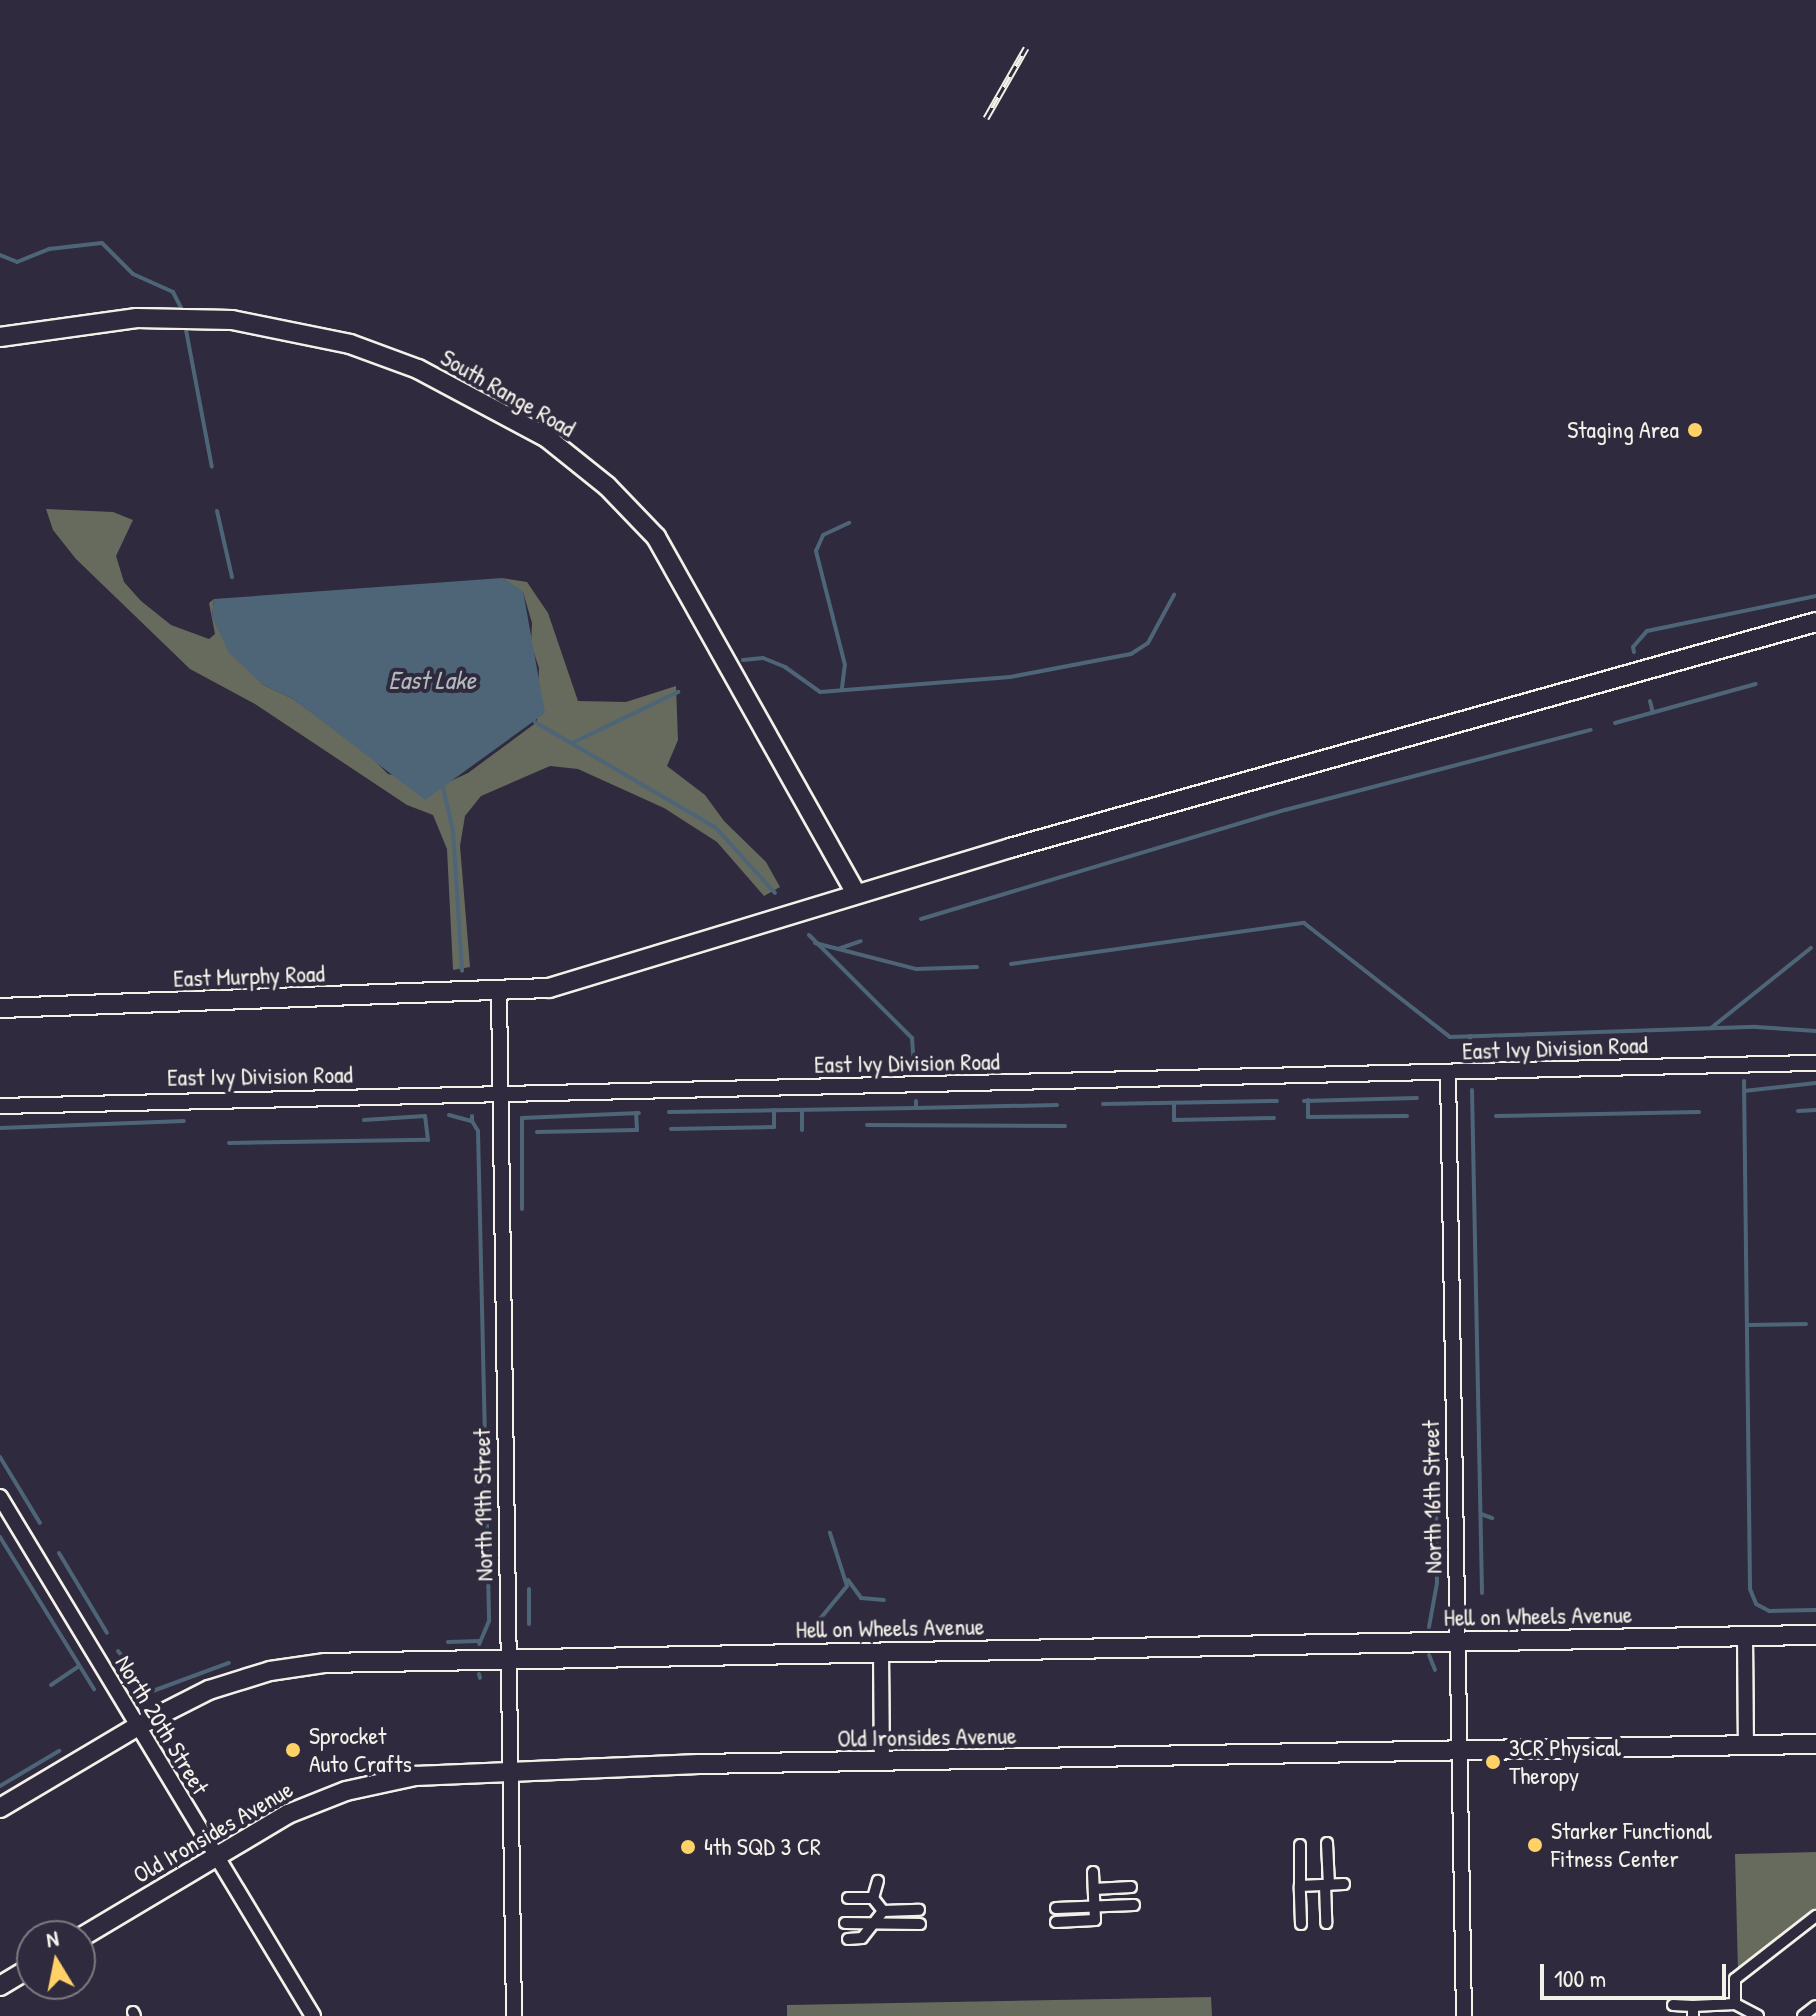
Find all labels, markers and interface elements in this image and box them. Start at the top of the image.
street label: South Range Road [436,343,580,443]
place label: Staging Area [1567,416,1679,444]
marker: Staging Area [1686,421,1704,439]
water label: East Lake [388,664,476,696]
street label: East Murphy Road [173,959,325,993]
street label: East Ivy Division Road [1462,1030,1648,1066]
street label: East Ivy Division Road [814,1047,1000,1079]
street label: East Ivy Division Road [167,1060,353,1092]
street label: North 16th Street [1416,1420,1448,1574]
street label: North 19th Street [467,1428,499,1582]
street label: Hell on Wheels Avenue [1443,1600,1633,1632]
street label: Hell on Wheels Avenue [795,1612,985,1644]
street label: North 20th Street [109,1650,215,1800]
street label: Old Ironsides Avenue [837,1721,1017,1753]
place label: Sprocket Auto Crafts [309,1722,412,1778]
place label: 3CR Physical Theropy [1509,1734,1621,1790]
marker: Sprocket Auto Crafts [284,1741,302,1759]
marker: 3CR Physical Theropy [1484,1753,1502,1771]
street label: Old Ironsides Avenue [128,1775,298,1889]
place label: Starker Functional Fitness Center [1551,1817,1712,1873]
place label: 4th SQD 3 CR [704,1833,821,1861]
marker: Starker Functional Fitness Center [1526,1836,1544,1854]
marker: 4th SQD 3 CR [679,1838,697,1856]
north arrow [16,1920,96,2000]
text: N [44,1923,61,1954]
scale bar [1544,1948,1730,1998]
text: 100 m [1554,1962,1606,1994]

